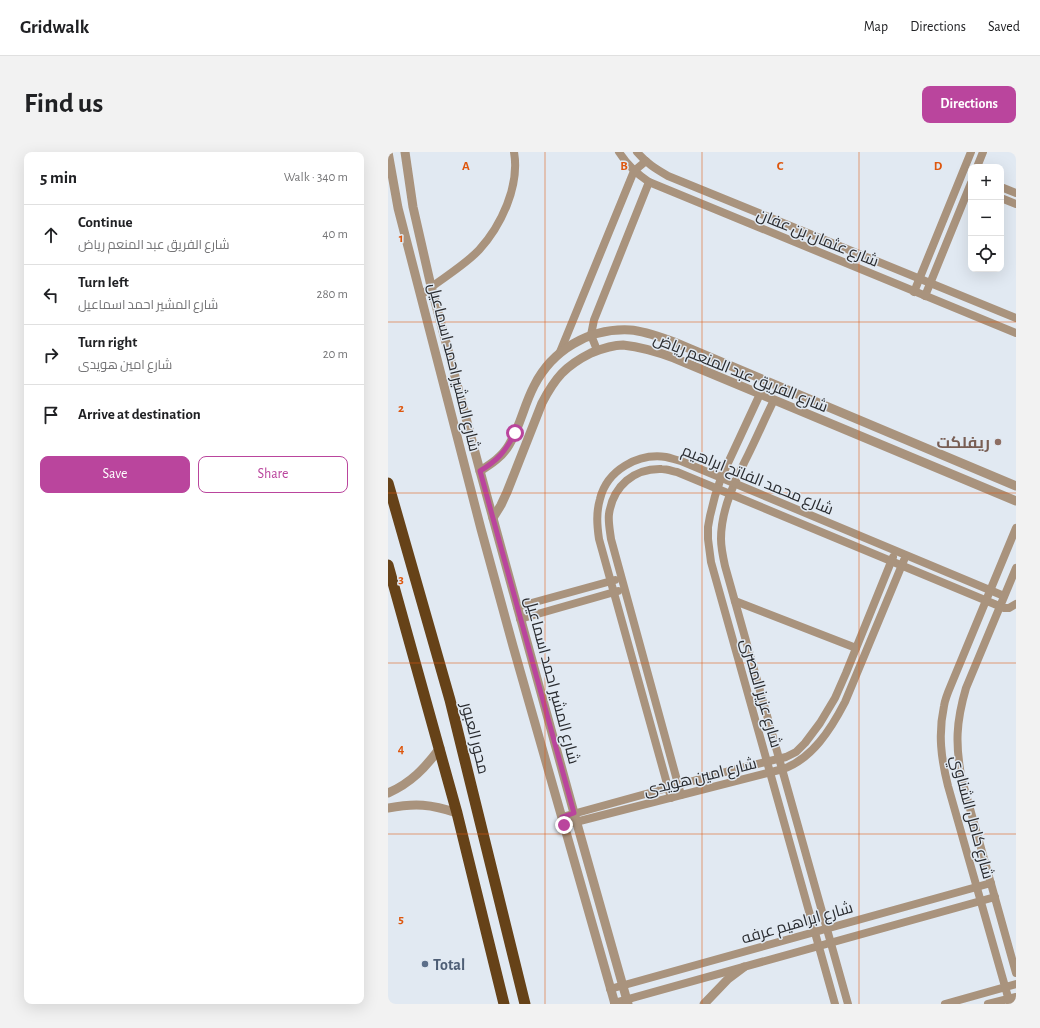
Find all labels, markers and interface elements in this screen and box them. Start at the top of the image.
text: Gridwalk [20,18,89,37]
text: Map [864,20,888,34]
text: Directions [910,20,966,34]
text: Saved [988,20,1020,34]
button: Directions [922,86,1016,123]
text: Find us [24,90,103,118]
text: A [462,160,470,173]
text: B [620,160,628,173]
text: C [777,160,784,173]
text: D [934,160,943,173]
map controls [968,164,1004,272]
button: + [968,164,1004,200]
text: 5 min [40,169,77,186]
text: Walk · 340 m [284,171,348,184]
button: − [968,200,1004,236]
street label: شارع عثمان بن عفان [753,205,881,272]
text: Continue [78,215,133,230]
icon: ahead [40,224,62,246]
text: 40 m [322,228,348,241]
text: 1 [399,232,403,245]
button: locate [968,236,1004,272]
text: شارع الفريق عبد المنعم رياض [78,239,229,252]
text: Turn left [78,275,129,290]
street label: شارع المشير احمد اسماعيل [422,281,484,454]
icon: left [40,284,62,306]
text: 280 m [317,288,348,301]
text: شارع المشير احمد اسماعيل [78,299,218,312]
street label: شارع الفريق عبد المنعم رياض [650,330,830,418]
text: Turn right [78,335,137,350]
icon: right [40,344,62,366]
text: 20 m [323,348,348,361]
text: شارع امين هويدى [78,359,172,372]
text: 2 [398,402,404,415]
icon: arrive [40,404,62,426]
text: Arrive at destination [78,407,201,422]
route start [506,424,524,442]
place label: ريفلكت [936,435,990,452]
marker: ريفلكت [993,437,1003,447]
street label: شارع محمد الفاتح ابراهيم [678,441,836,520]
button: Save [40,456,190,493]
button: Share [198,456,348,493]
text: 3 [398,573,404,586]
street label: شارع المشير احمد اسماعيل [519,595,583,766]
street label: شارع عزيز المصرى [735,637,785,750]
street label: محور العبور [457,700,492,776]
text: 4 [398,743,405,756]
street label: شارع كامل الشناوي [943,753,997,882]
street label: شارع امين هويدى [642,754,759,802]
route end [555,816,573,834]
street label: شارع ابراهيم عرفه [739,898,856,949]
text: 5 [398,913,404,926]
place label: Total [433,957,465,973]
marker: Total [420,959,430,969]

